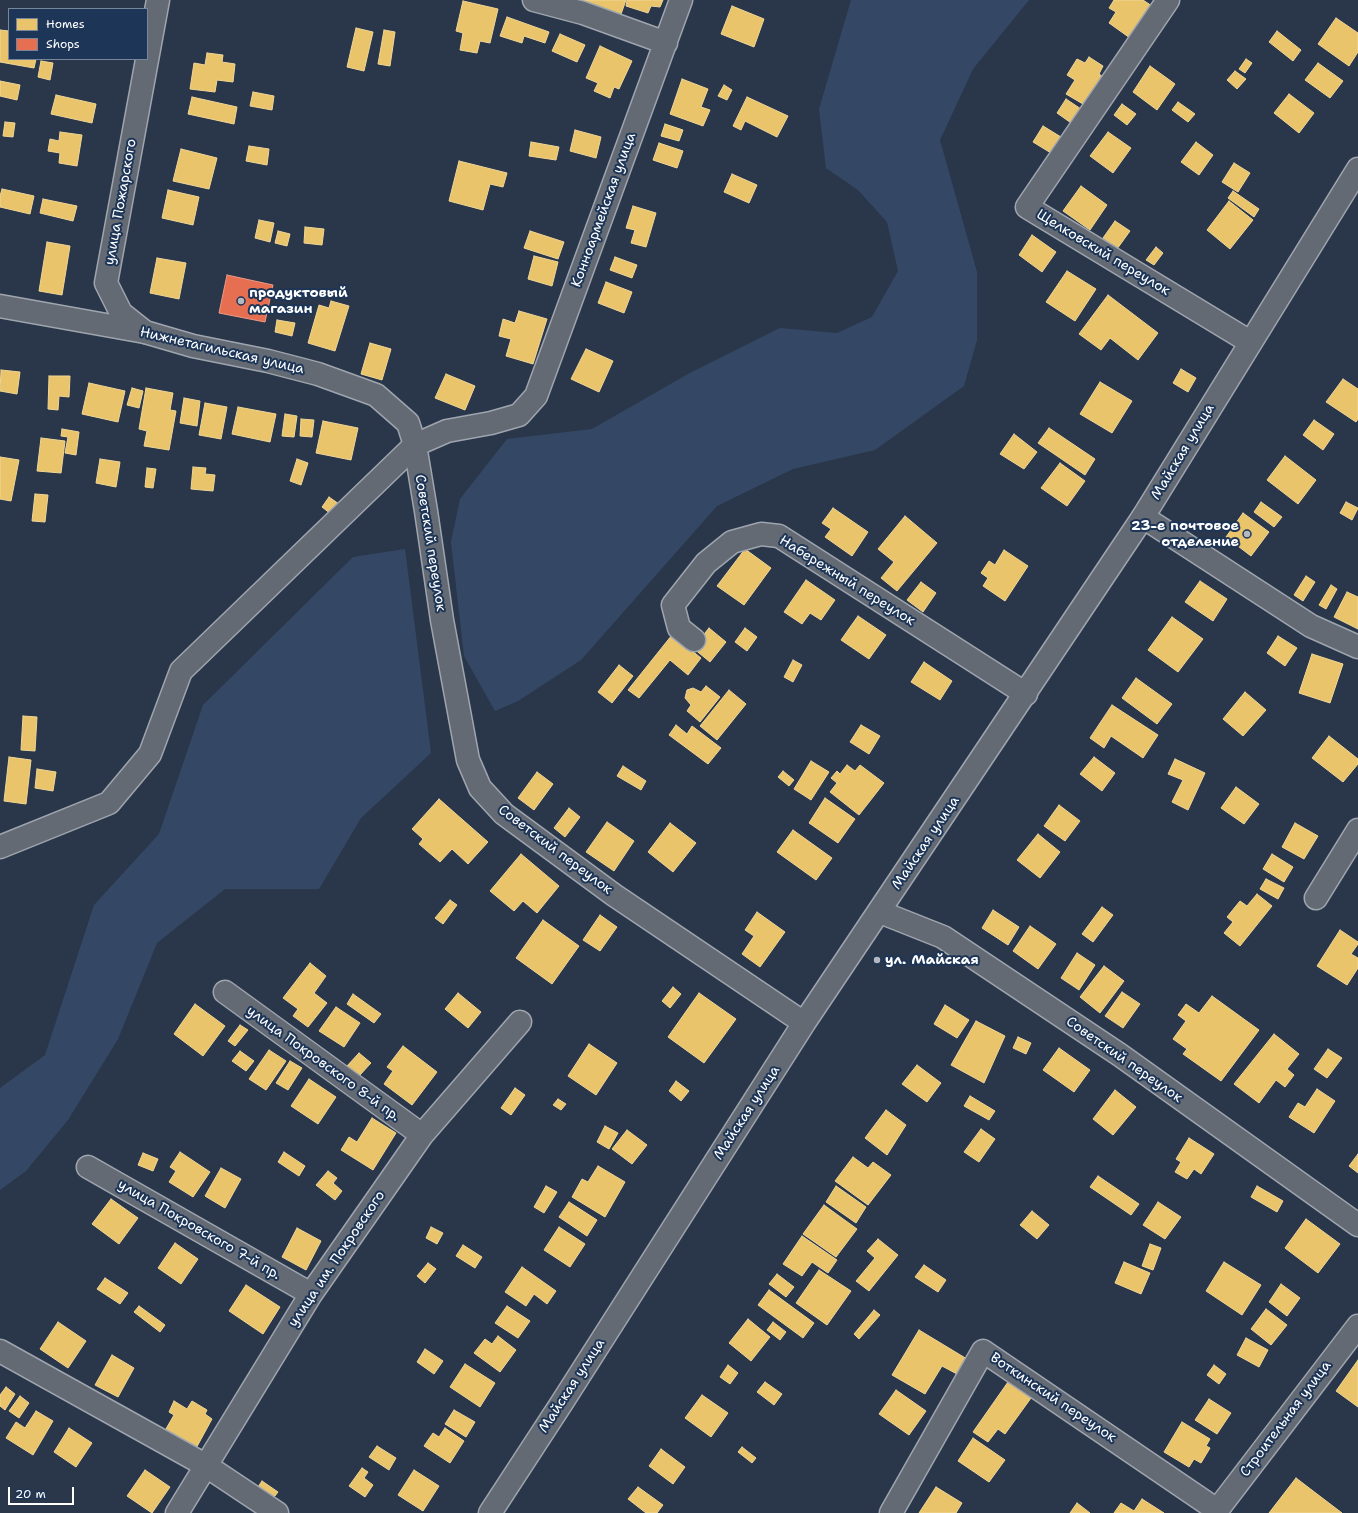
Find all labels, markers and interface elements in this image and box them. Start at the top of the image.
legend [8,8,148,60]
text: Homes [46,16,85,32]
text: Shops [46,36,80,52]
street label: Конноармейская улица [568,130,640,290]
street label: улица Пожарского [102,138,140,266]
street label: Щелковский переулок [1033,206,1173,300]
place label: продуктовый магазин [249,285,348,318]
marker: продуктовый магазин [236,296,246,306]
street label: Нижнетагильская улица [138,324,306,378]
street label: Майская улица [1148,401,1218,503]
street label: Советский переулок [411,473,449,613]
place label: 23-е почтовое отделение [1131,518,1239,550]
marker: 23-е почтовое отделение [1242,529,1252,539]
street label: Набережный переулок [776,532,918,630]
street label: Майская улица [889,793,963,893]
street label: Советский переулок [495,802,615,898]
place label: ул. Майская [885,952,979,968]
marker: ул. Майская [872,955,882,965]
street label: улица Покровского 8-й пр. [243,1003,403,1125]
street label: Советский переулок [1062,1013,1186,1107]
street label: Майская улица [710,1063,784,1163]
street label: улица Покровского 7-й пр. [115,1176,283,1284]
street label: улица им. Покровского [285,1188,389,1330]
street label: Майская улица [535,1336,609,1436]
street label: Воткинский переулок [987,1350,1119,1446]
street label: Строительная улица [1237,1358,1335,1480]
scale bar [10,1479,76,1505]
text: 20 m [15,1486,46,1502]

